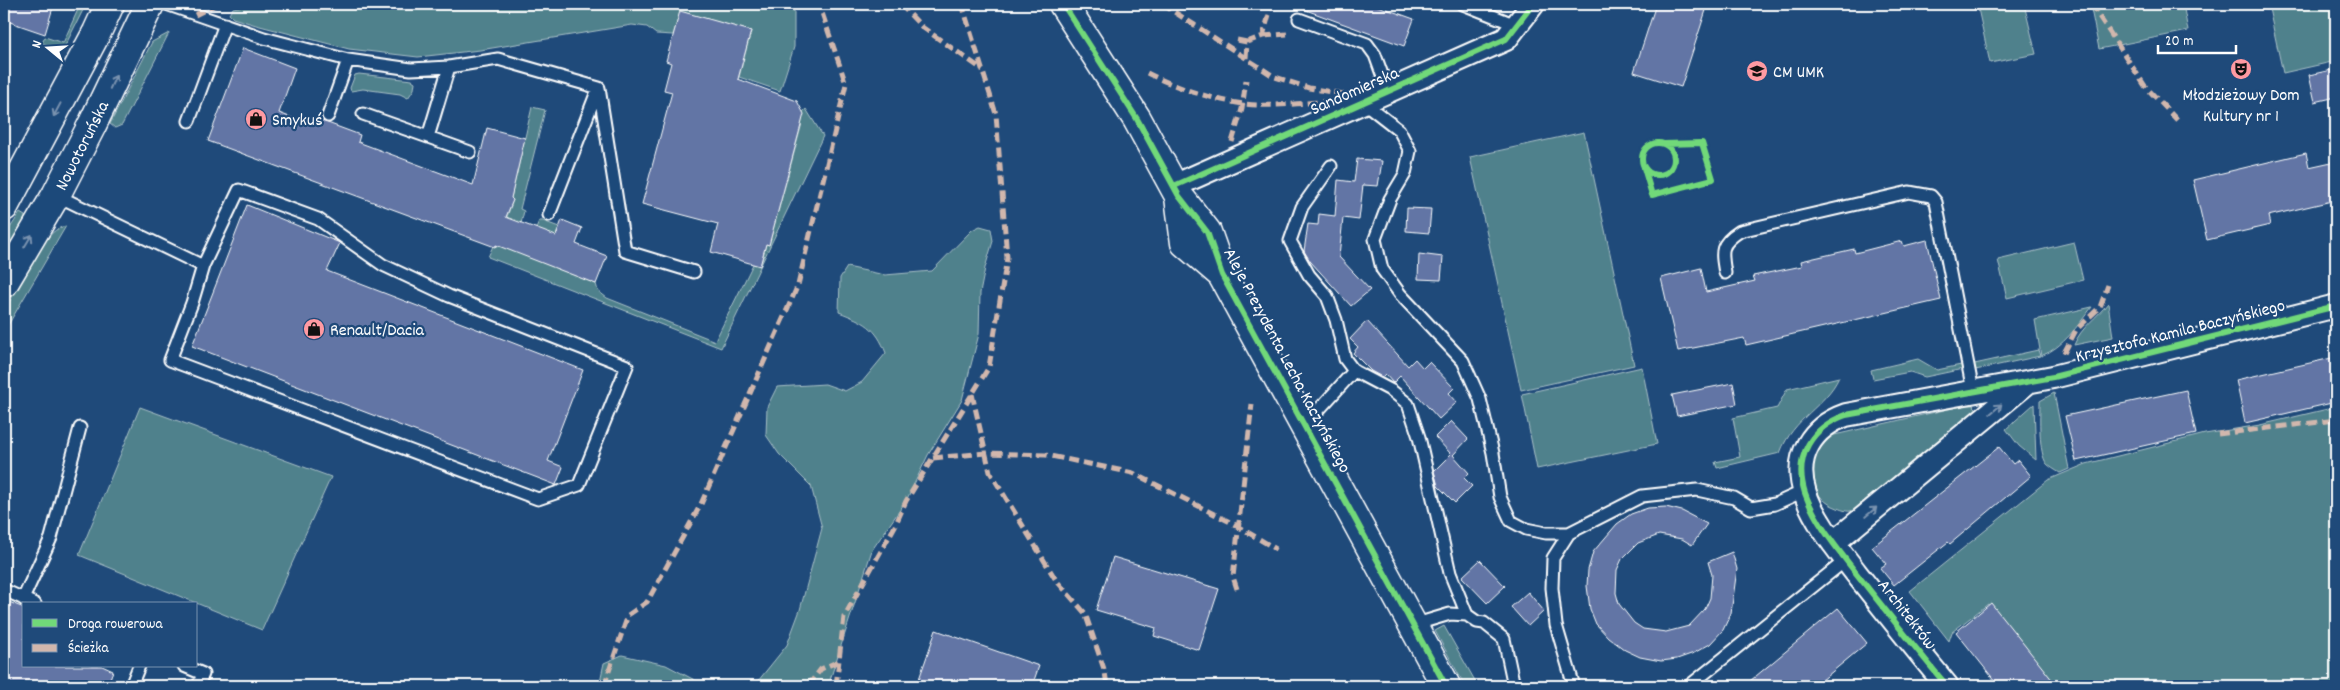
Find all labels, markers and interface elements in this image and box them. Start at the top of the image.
north arrow [22,22,72,72]
scale bar [2158,22,2235,54]
text: 20 m [2165,31,2193,53]
text: N [27,38,48,51]
theatre icon: Młodzieżowy Dom Kultury nr 1 [2229,57,2253,81]
school or university icon: CM UMK [1745,59,1769,83]
street label: Sandomierska [1307,61,1404,123]
place label: CM UMK [1773,61,1824,86]
one-way arrow [109,75,118,90]
place label: Młodzieżowy Dom Kultury nr 1 [2182,84,2300,130]
street label: Nowotoruńska [50,97,117,196]
one-way arrow [52,102,61,117]
shop icon: Smykuś [244,107,268,131]
place label: Smykuś [272,109,323,134]
one-way arrow [24,235,34,249]
street label: Aleje Prezydenta Lecha Kaczyńskiego [1216,244,1356,478]
street label: Krzysztofa Kamila Baczyńskiego [2073,294,2288,371]
shop icon: Renault/Dacia [302,317,326,341]
place label: Renault/Dacia [330,319,425,344]
one-way arrow [1989,403,2002,414]
one-way arrow [1864,507,1877,518]
street label: Architektów [1870,575,1942,656]
legend [22,602,198,668]
text: Droga rowerowa [68,614,163,636]
text: Ścieżka [68,638,109,660]

